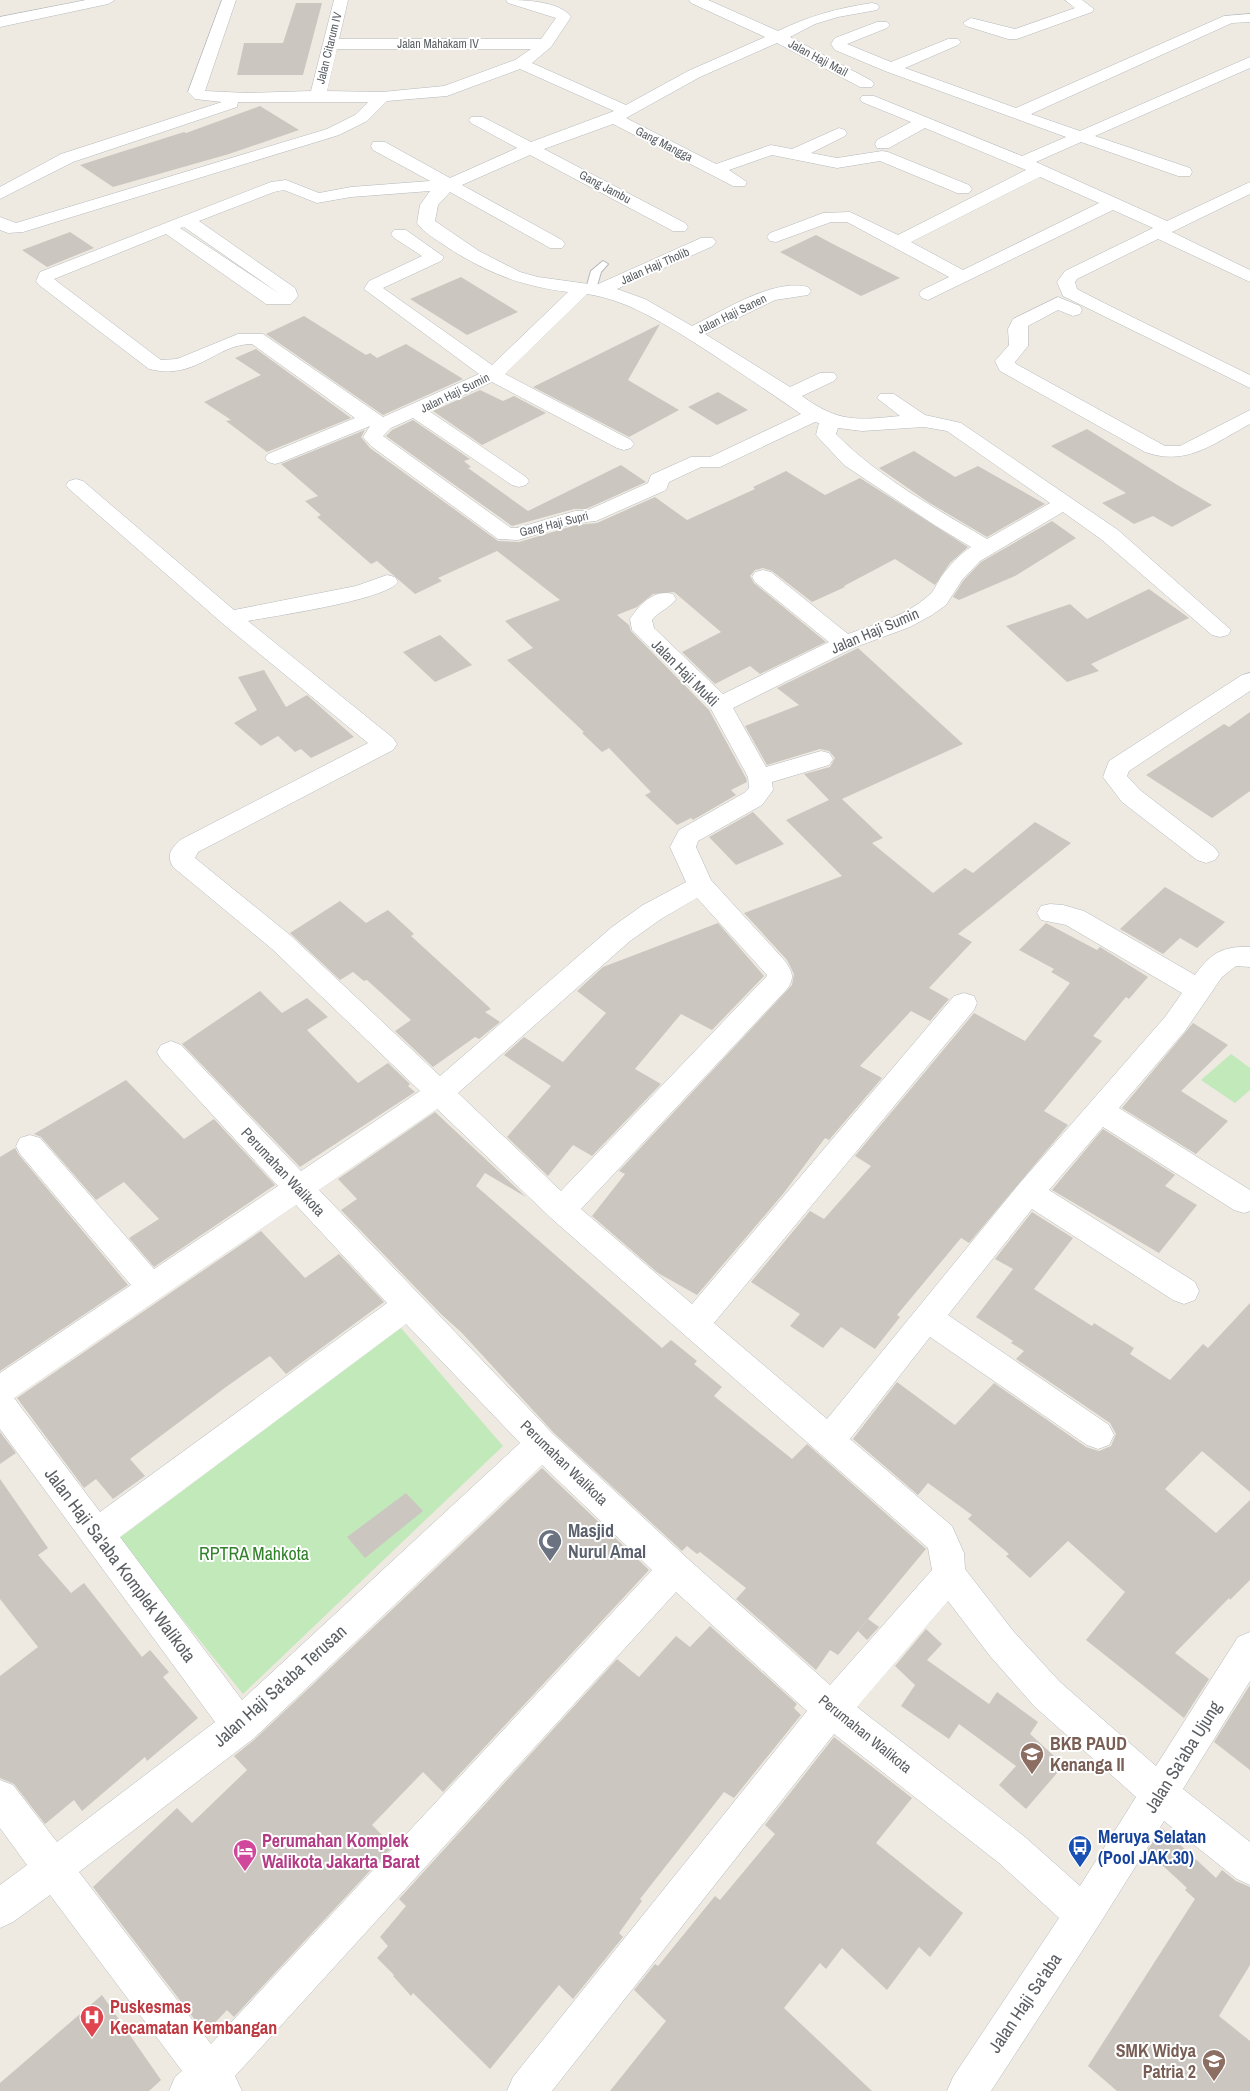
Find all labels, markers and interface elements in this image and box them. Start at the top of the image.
street label: Jalan Citarum IV [312,10,346,85]
street label: Jalan Mahakam IV [397,36,479,52]
street label: Jalan Haji Mail [786,36,850,80]
street label: Gang Mangga [633,123,696,166]
street label: Gang Jambu [576,167,634,207]
street label: Jalan Haji Tholib [618,244,692,288]
street label: Jalan Haji Sanen [695,290,769,338]
street label: Jalan Haji Sumin [418,369,492,417]
street label: Gang Haji Supri [518,508,590,540]
street label: Jalan Haji Sumin [828,603,922,659]
street label: Jalan Haji Mukli [647,634,724,711]
street label: Perumahan Walikota [237,1123,330,1221]
street label: Perumahan Walikota [516,1415,613,1510]
street label: Jalan Haji Sa'aba Komplek Walikota [39,1462,202,1667]
place label: Masjid Nurul Amal [568,1518,646,1564]
mosque icon: Masjid Nurul Amal [537,1528,563,1562]
park label: RPTRA Mahkota [199,1541,309,1566]
street label: Jalan Haji Sa'aba Terusan [208,1619,352,1752]
street label: Perumahan Walikota [814,1689,917,1778]
street label: Jalan Sa'aba Ujung [1138,1695,1227,1817]
place label: BKB PAUD Kenanga II [1050,1731,1127,1777]
school or university icon: BKB PAUD Kenanga II [1019,1741,1045,1775]
place label: Meruya Selatan (Pool JAK.30) [1098,1824,1206,1870]
place label: Perumahan Komplek Walikota Jakarta Barat [262,1828,420,1874]
bus stop icon: Meruya Selatan (Pool JAK.30) [1067,1834,1093,1868]
hotel icon: Perumahan Komplek Walikota Jakarta Barat [232,1838,258,1872]
street label: Jalan Haji Sa'aba [982,1948,1067,2057]
place label: Puskesmas Kecamatan Kembangan [110,1994,277,2040]
hospital icon: Puskesmas Kecamatan Kembangan [79,2004,105,2038]
place label: SMK Widya Patria 2 [1116,2038,1197,2084]
school or university icon: SMK Widya Patria 2 [1201,2048,1227,2082]

